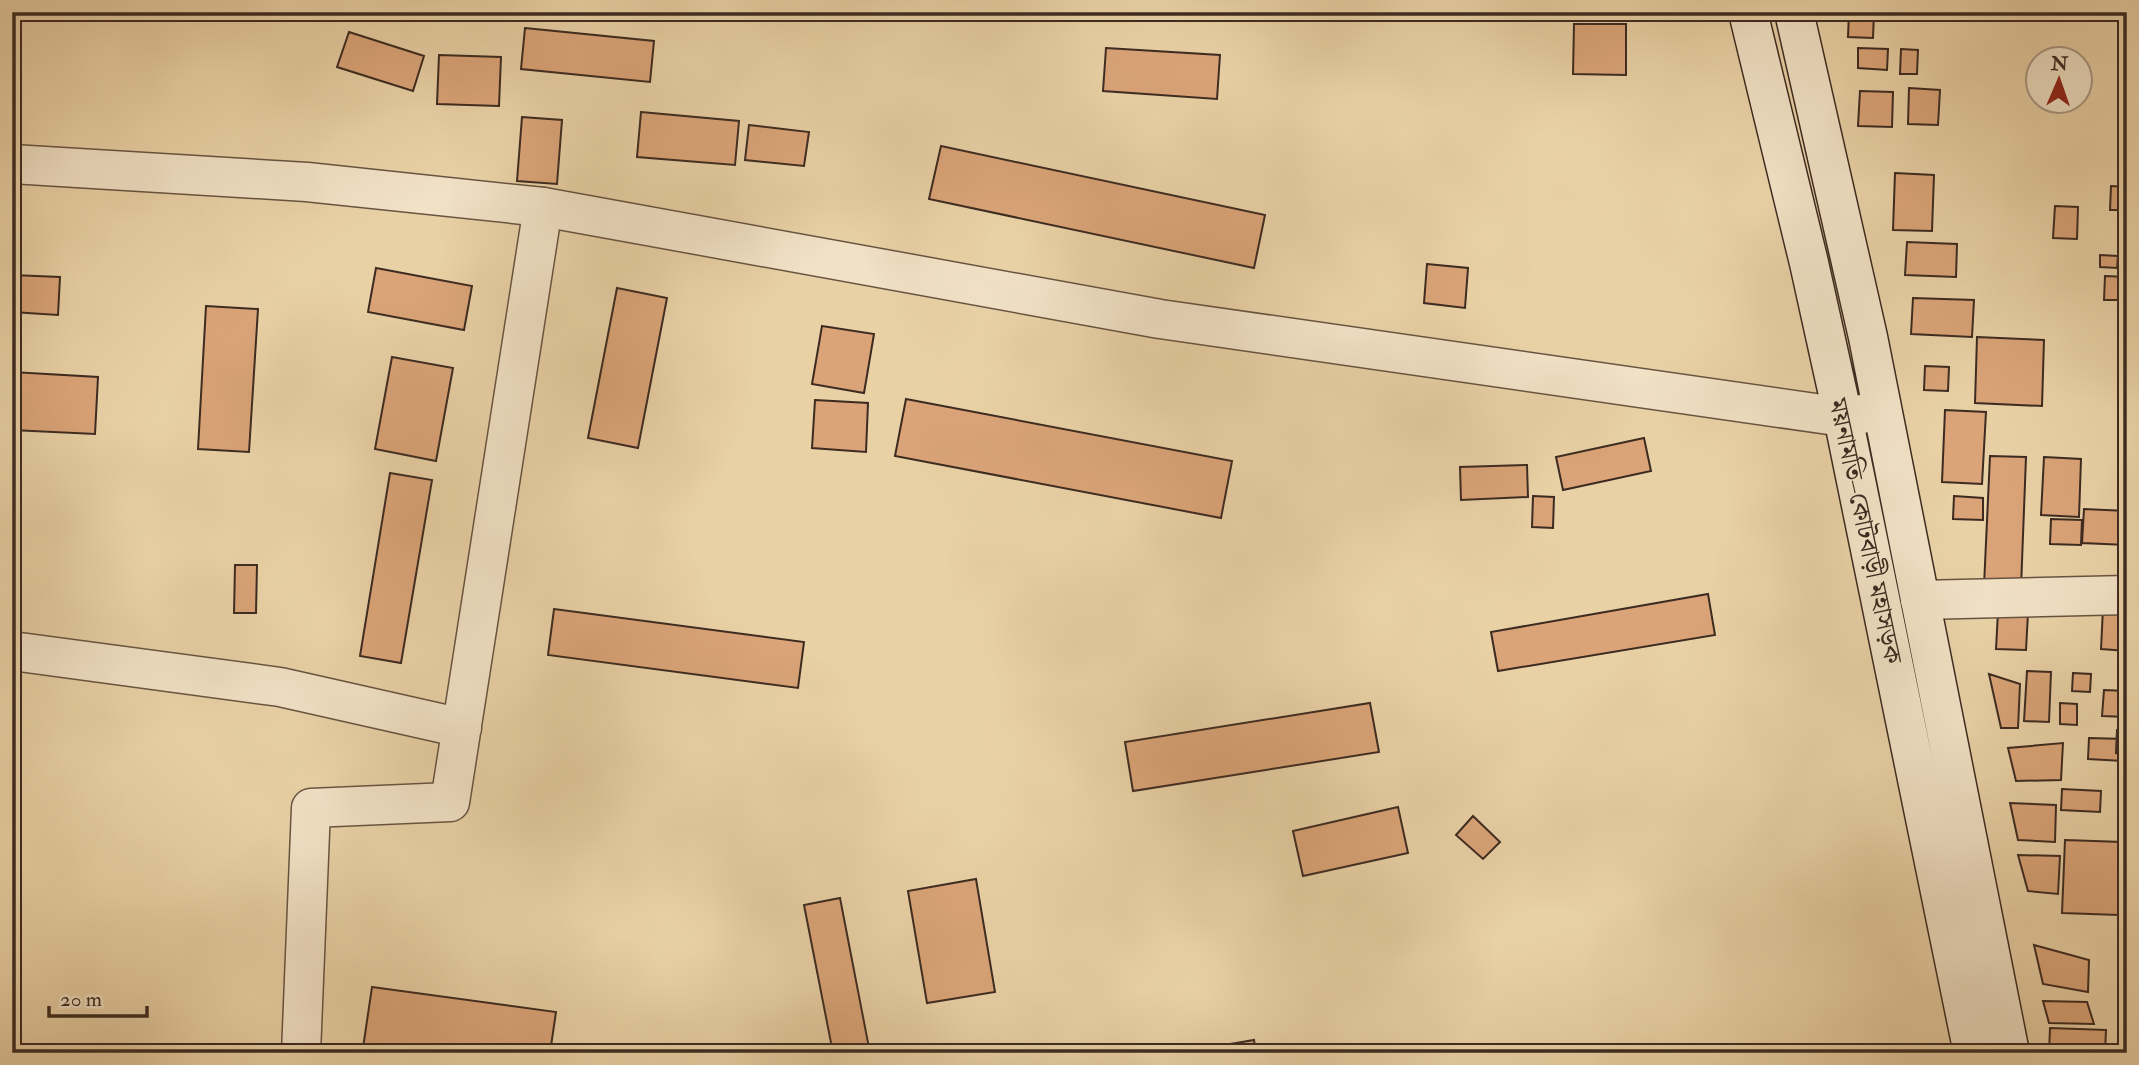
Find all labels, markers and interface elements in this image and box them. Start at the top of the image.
north arrow [2024,46,2094,116]
text: N [2050,52,2069,76]
street label: ময়নামতি–কোটবাড়ী মহাসড়ক [1821,395,1909,668]
scale bar [49,974,147,1018]
text: 20 m [60,986,102,1013]

